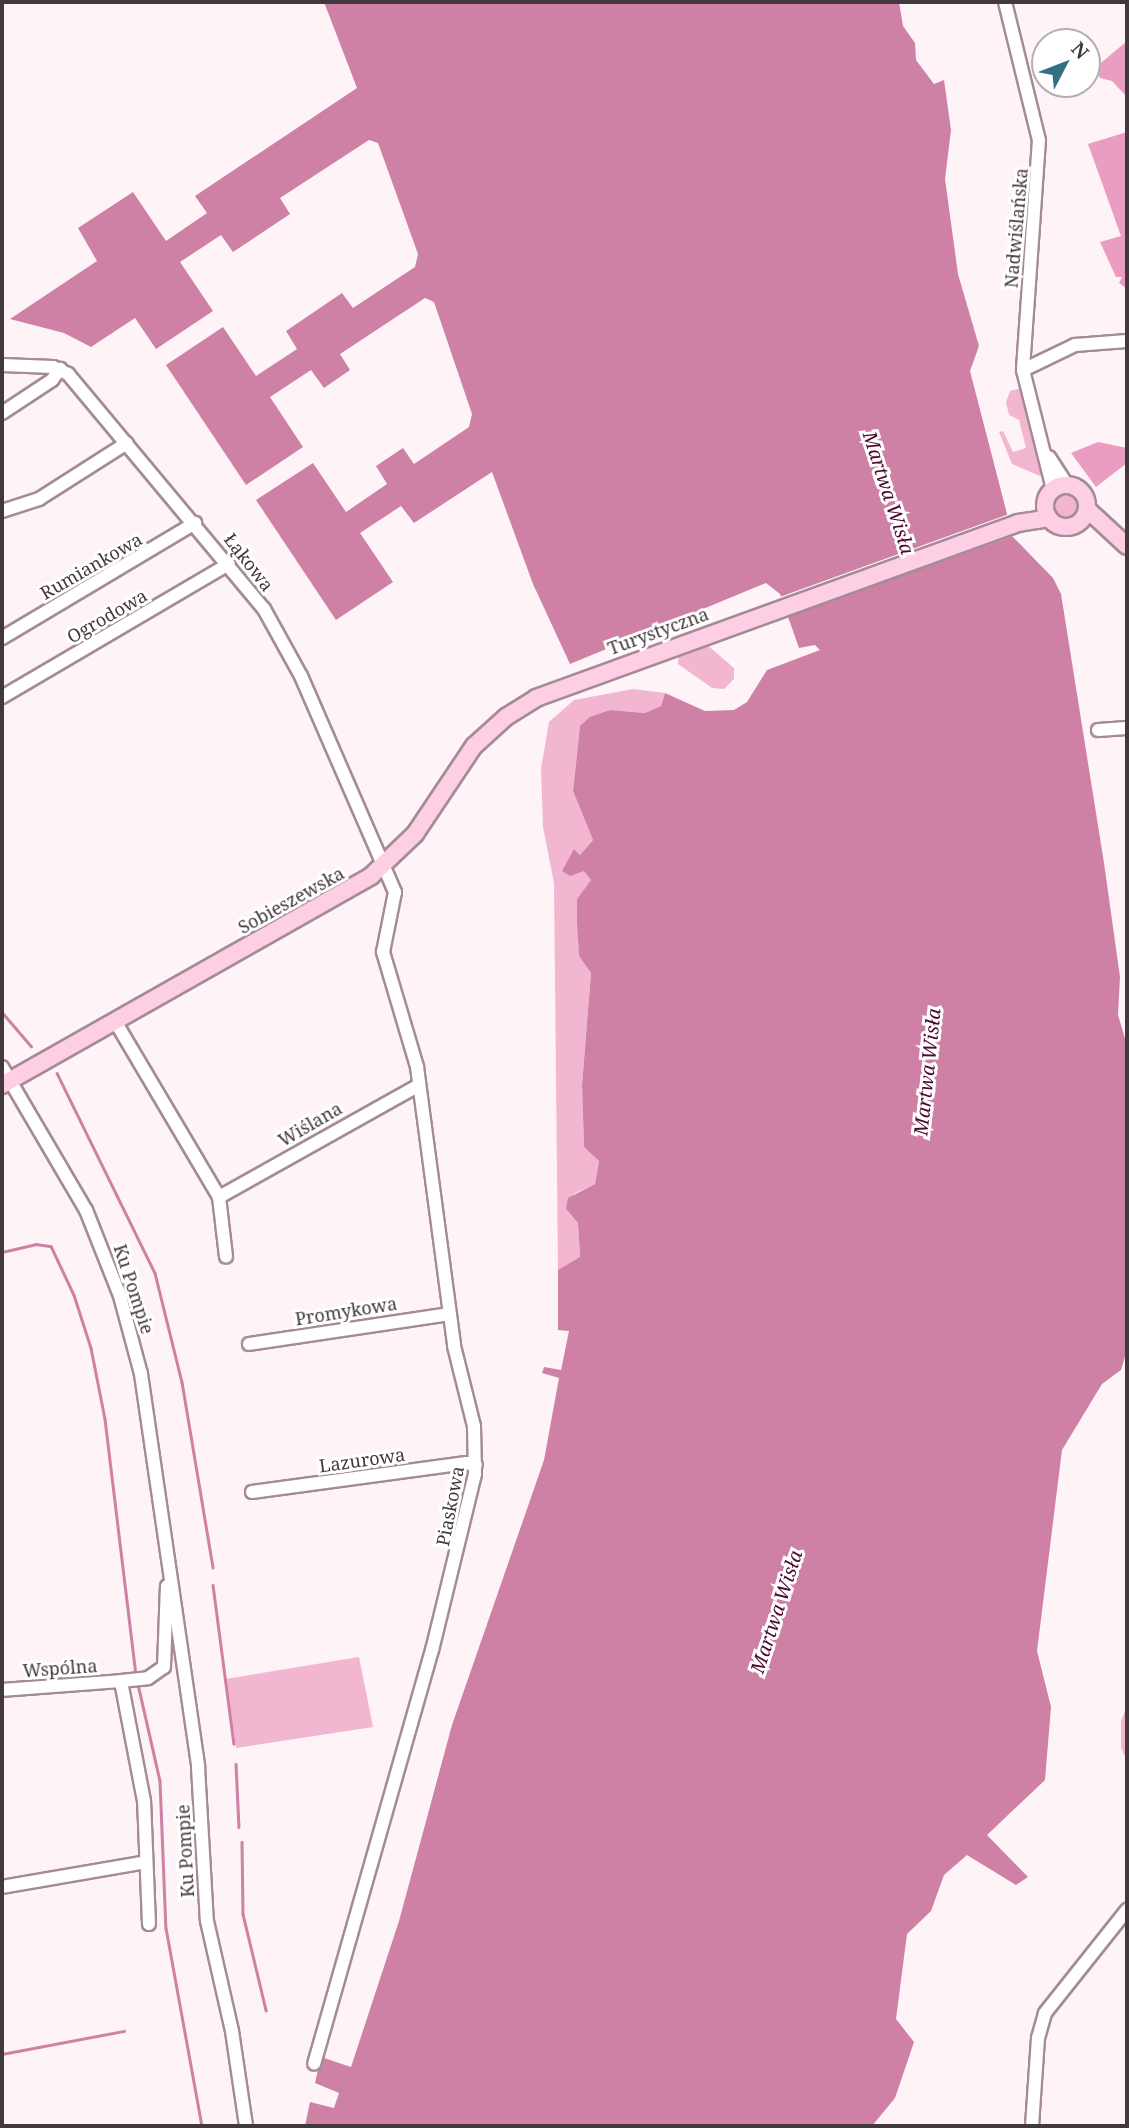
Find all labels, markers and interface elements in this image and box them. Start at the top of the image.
north arrow [1031,28,1101,98]
text: N [1065,36,1095,65]
street label: Nadwiślańska [1000,167,1032,289]
water label: Martwa Wisła [857,429,919,557]
street label: Rumiankowa [36,528,146,604]
street label: Łąkowa [220,529,278,595]
street label: Ogrodowa [63,584,151,648]
street label: Turystyczna [605,603,711,659]
street label: Sobieszewska [234,862,348,938]
water label: Martwa Wisła [910,1007,946,1137]
street label: Wiślana [274,1097,346,1151]
street label: Ku Pompie [109,1241,159,1337]
street label: Promykowa [294,1292,398,1330]
street label: Lazurowa [318,1443,406,1477]
street label: Piaskowa [432,1464,468,1548]
water label: Martwa Wisła [746,1548,808,1676]
street label: Wspólna [22,1655,98,1681]
street label: Ku Pompie [172,1804,198,1898]

